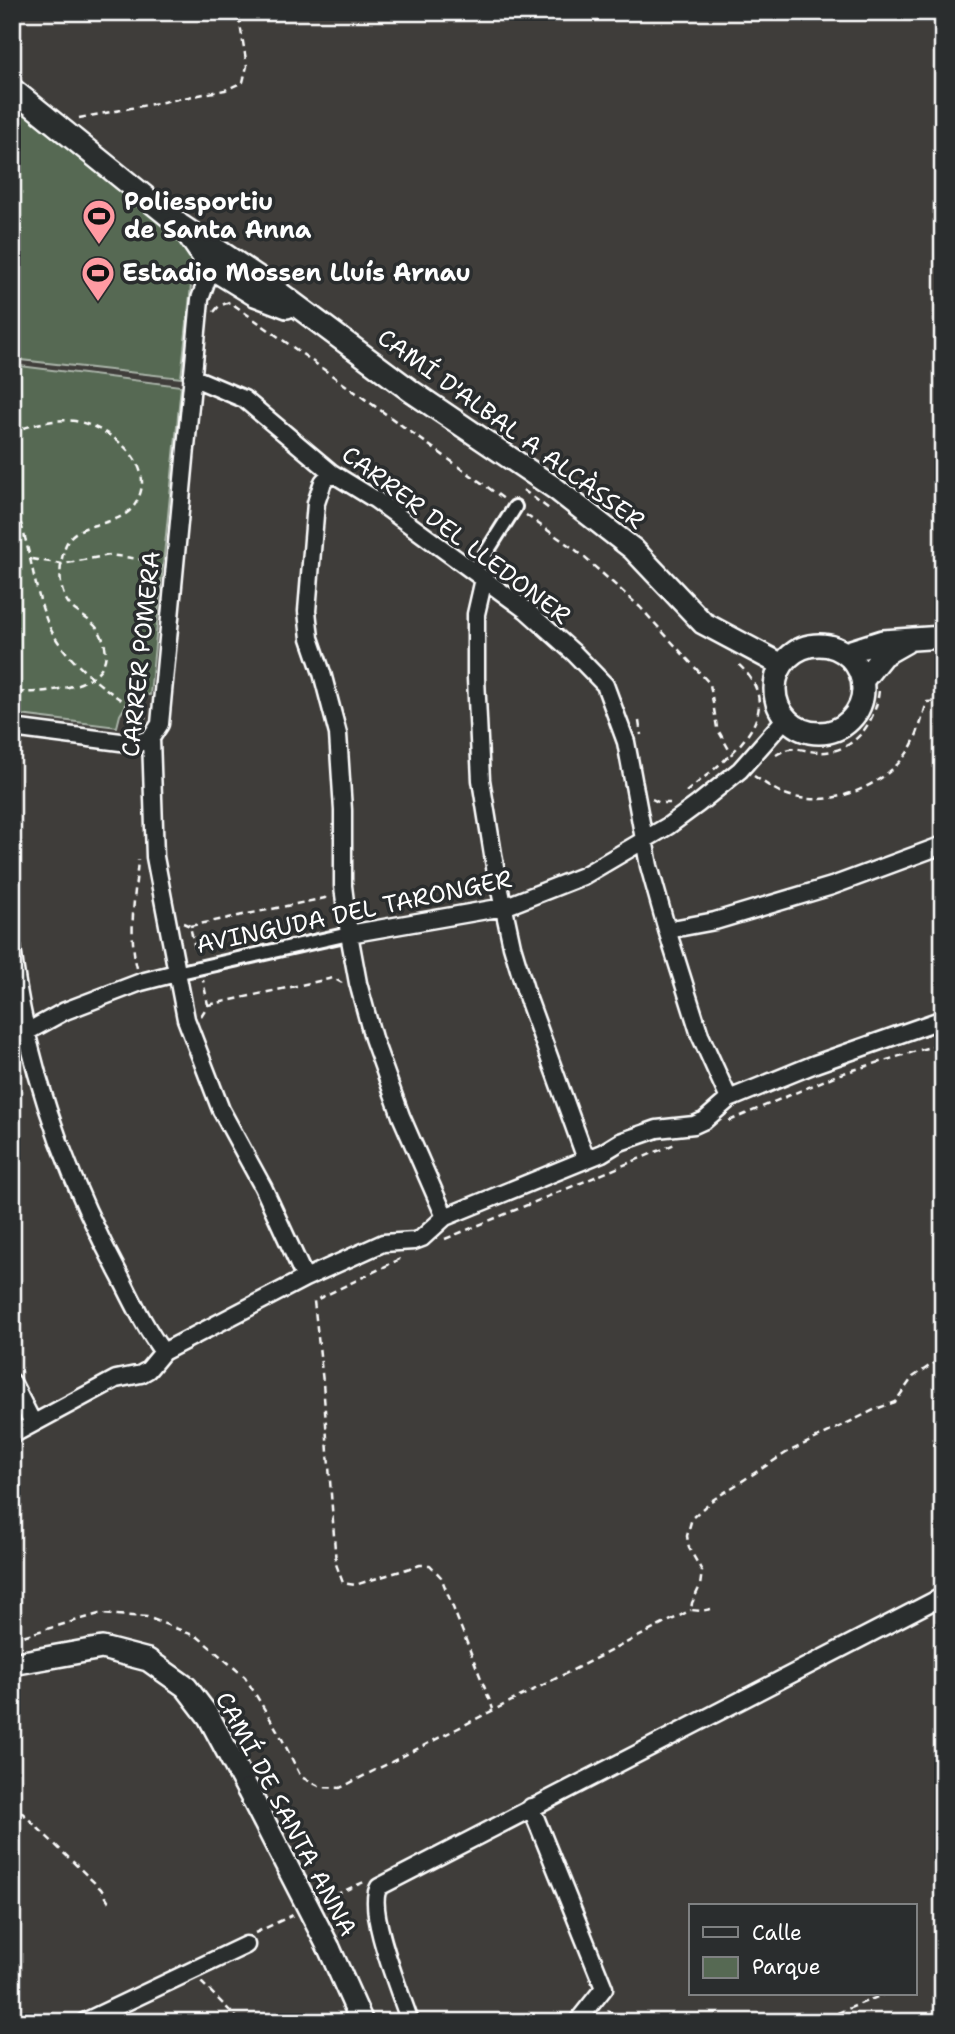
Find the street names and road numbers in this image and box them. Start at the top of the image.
street label: CAMÍ D'ALBAL A ALCÀSSER [371,321,651,537]
street label: CARRER DEL LLEDONER [335,438,577,632]
street label: CARRER POMERA [114,549,168,759]
street label: AVINGUDA DEL TARONGER [193,863,515,961]
street label: CAMÍ DE SANTA ANNA [208,1686,364,1942]

